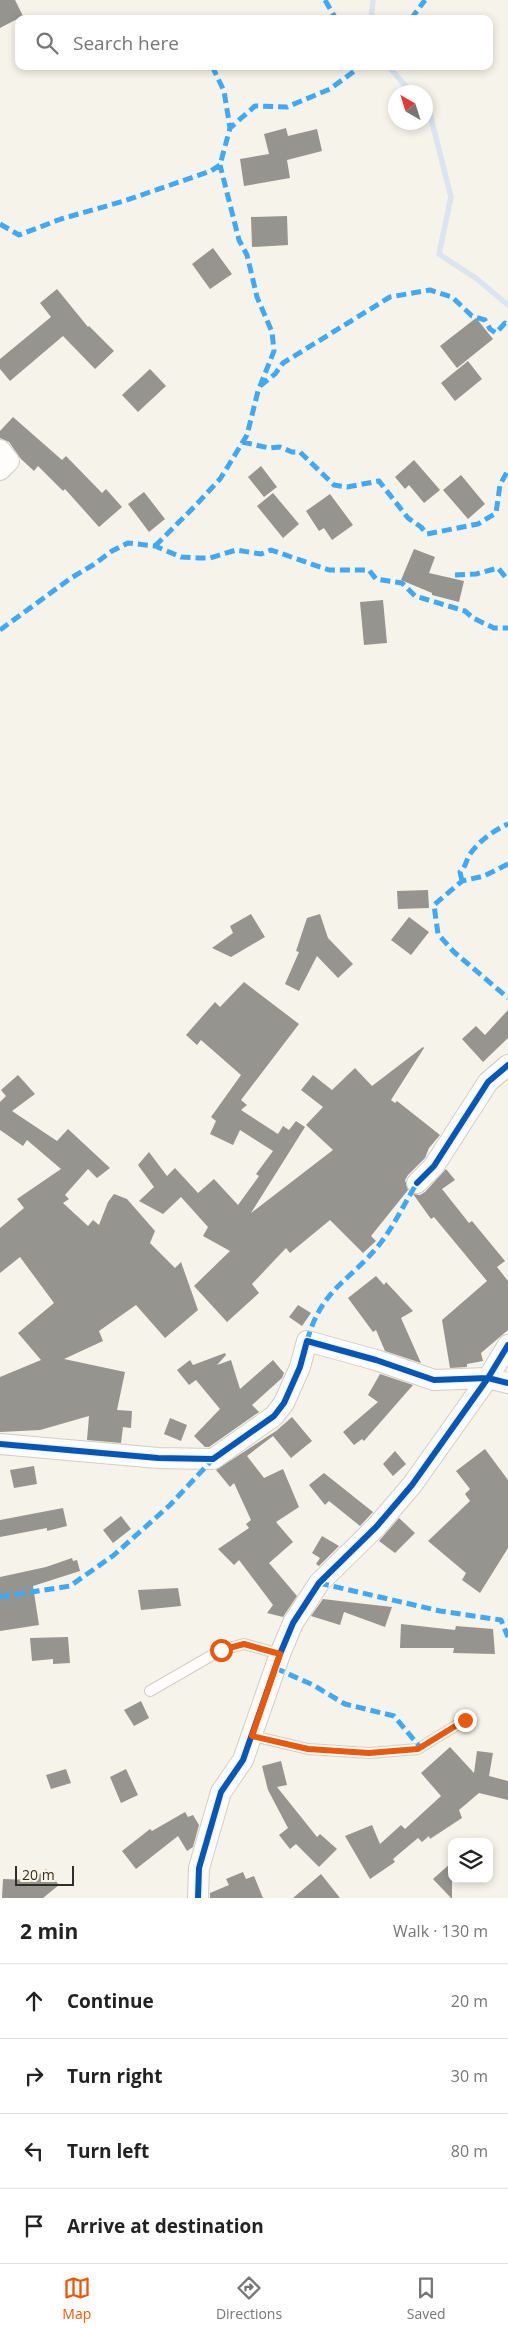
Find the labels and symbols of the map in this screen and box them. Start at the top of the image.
north arrow [388,85,433,130]
route start [210,1639,233,1662]
route end [454,1709,477,1732]
scale bar [15,1863,74,1886]

